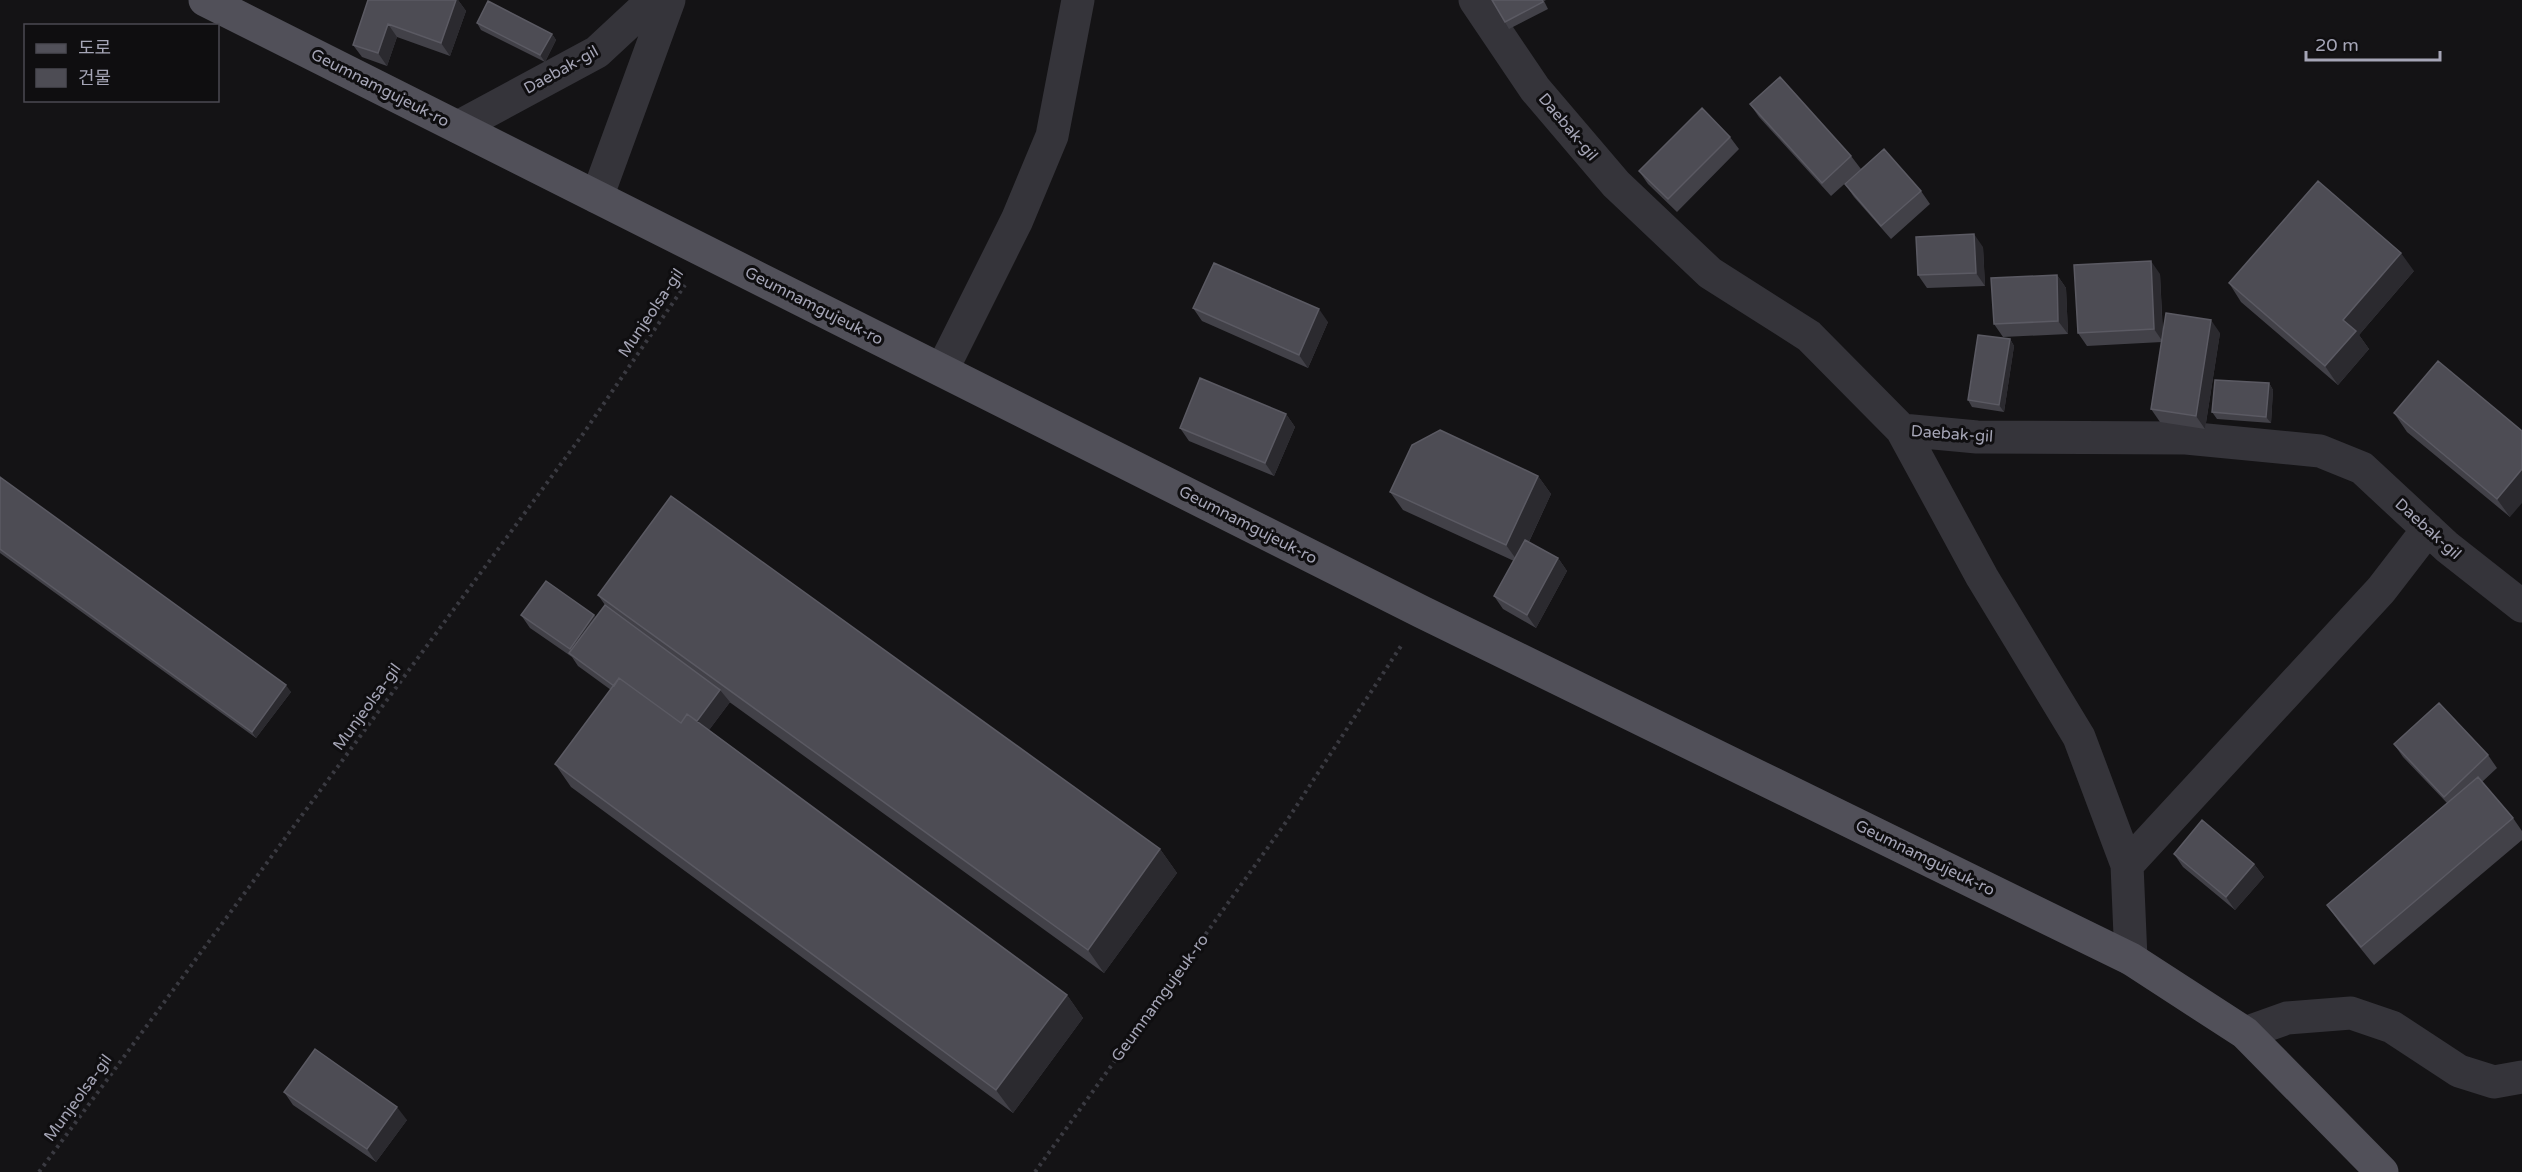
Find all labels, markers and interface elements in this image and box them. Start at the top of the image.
legend [24,24,219,102]
scale bar [2306,24,2440,62]
text: 20 m [2315,34,2359,56]
text: 도로 [78,37,111,59]
street label: Daebak-gil [520,41,602,99]
street label: Geumnamgujeuk-ro [307,44,453,132]
text: 건물 [78,67,111,89]
street label: Daebak-gil [1534,89,1602,165]
street label: Geumnamgujeuk-ro [741,262,887,350]
street label: Munjeolsa-gil [614,265,688,361]
street label: Daebak-gil [1910,421,1994,447]
street label: Geumnamgujeuk-ro [1175,481,1321,569]
street label: Daebak-gil [2391,494,2465,564]
street label: Munjeolsa-gil [329,660,405,754]
street label: Geumnamgujeuk-ro [1852,816,1998,900]
street label: Geumnamgujeuk-ro [1107,930,1213,1066]
street label: Munjeolsa-gil [40,1051,116,1145]

